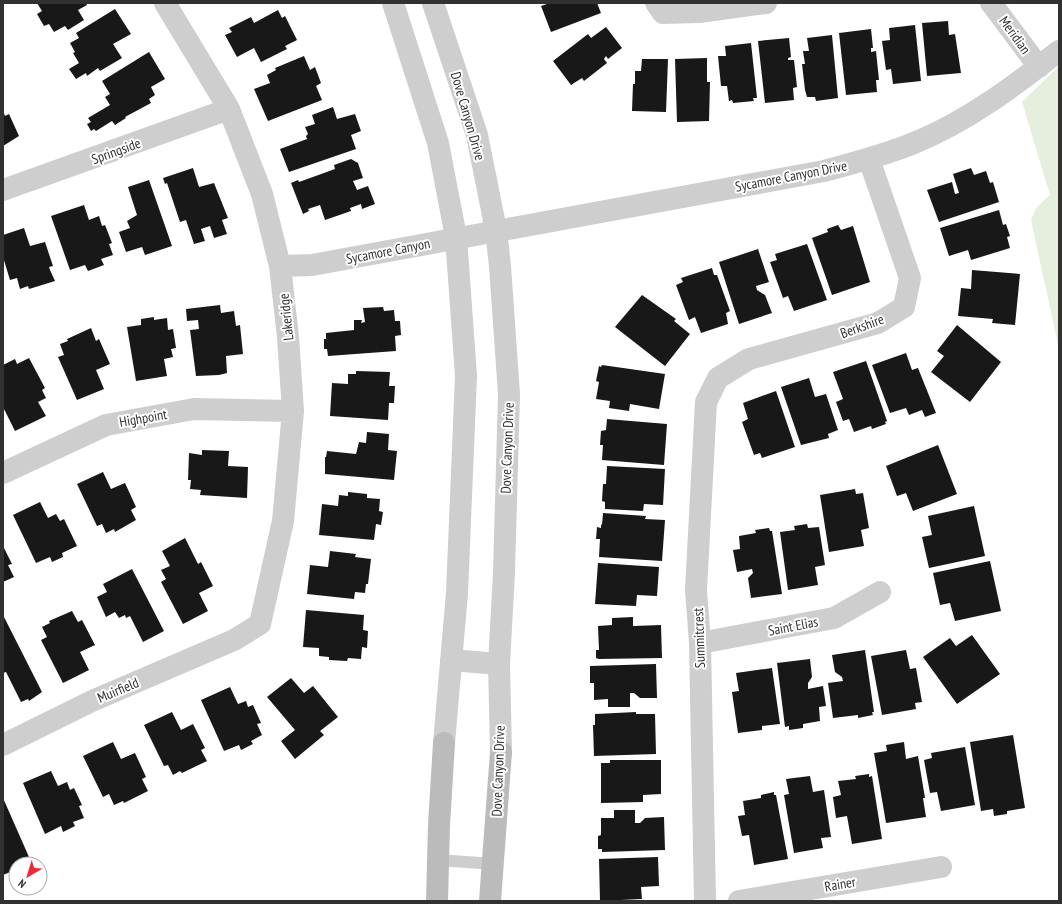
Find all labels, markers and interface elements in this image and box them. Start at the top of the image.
street label: Meridian [995,13,1035,57]
street label: Dove Canyon Drive [447,70,489,163]
street label: Springside [89,134,143,168]
street label: Sycamore Canyon Drive [734,156,849,196]
street label: Sycamore Canyon [345,234,431,268]
street label: Lakeridge [275,292,297,341]
street label: Berkshire [838,310,887,342]
street label: Dove Canyon Drive [496,402,518,494]
street label: Highpoint [118,405,168,431]
street label: Summitcrest [689,607,709,668]
street label: Saint Elias [767,612,820,640]
street label: Muirfield [95,673,141,707]
street label: Dove Canyon Drive [487,725,509,817]
north arrow [8,856,48,896]
street label: Rainer [823,872,857,896]
text: N [15,877,28,891]

